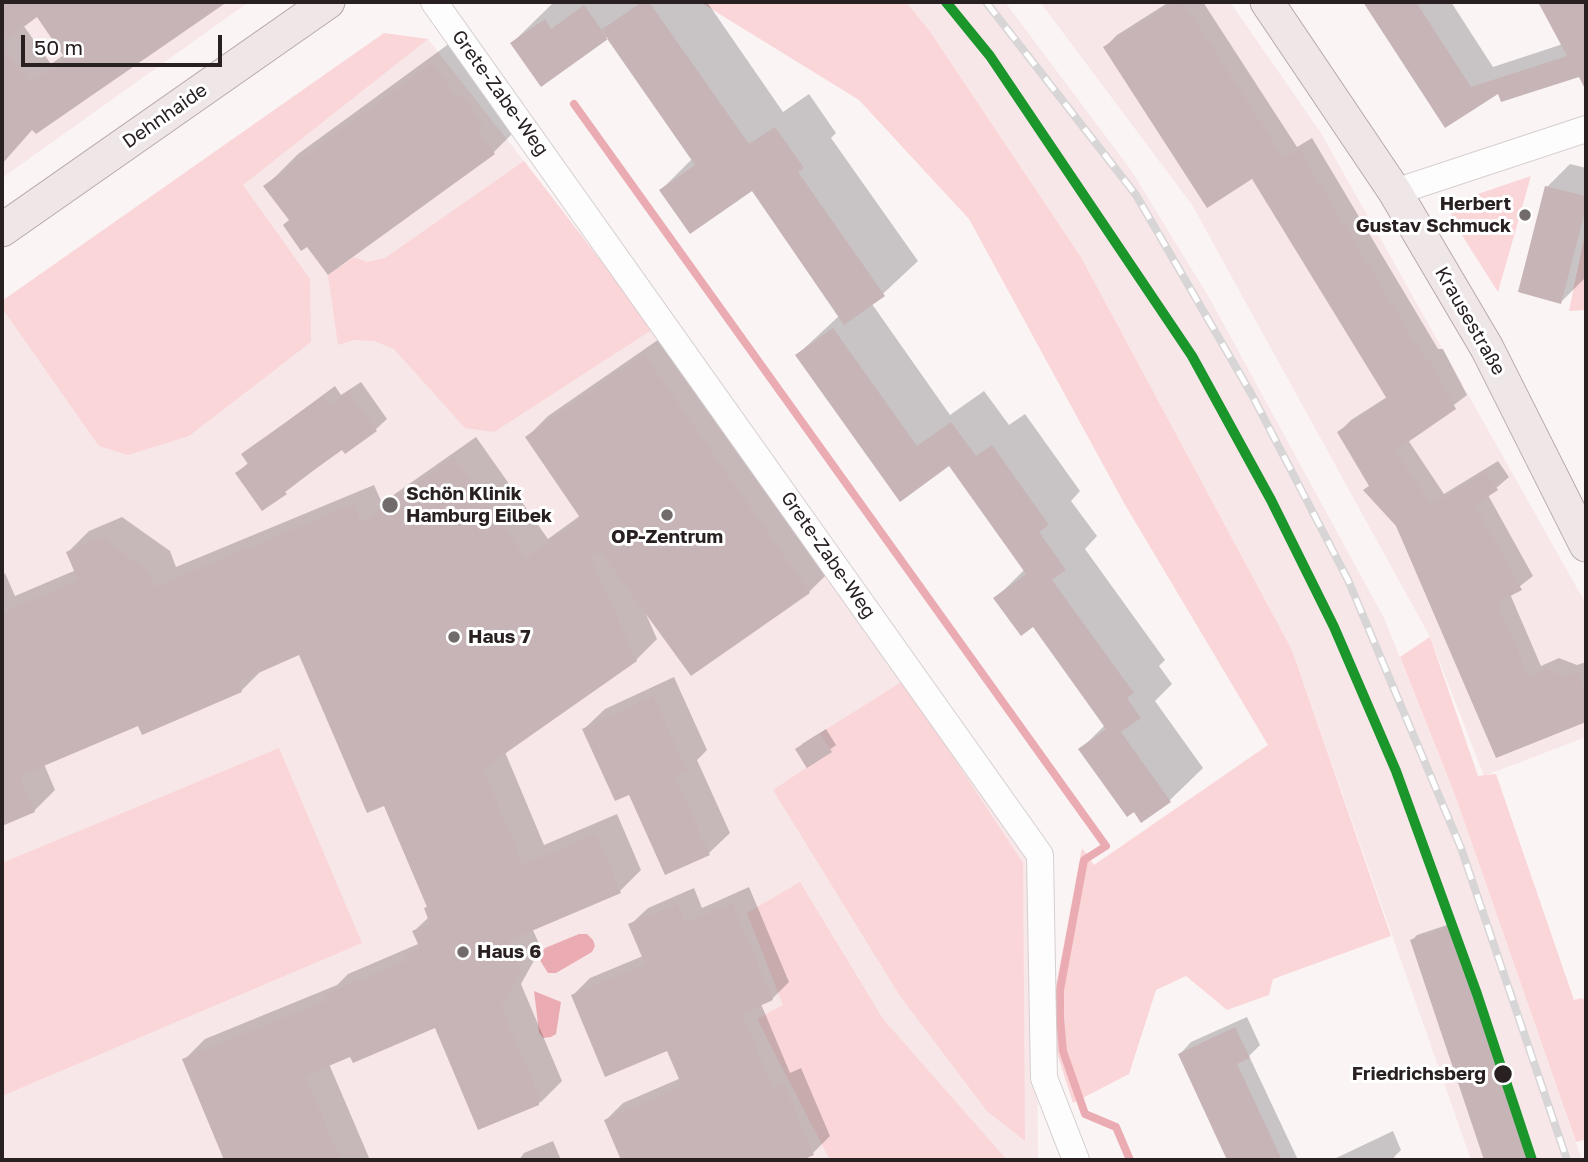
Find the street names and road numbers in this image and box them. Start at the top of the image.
street label: Grete-Zabe-Weg [447,26,553,160]
street label: Dehnhaide [118,79,212,153]
street label: Krausestraße [1430,263,1510,379]
street label: Grete-Zabe-Weg [776,487,880,623]

